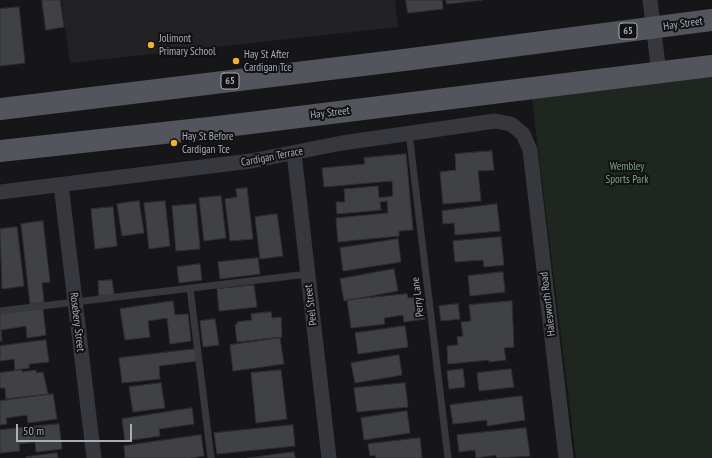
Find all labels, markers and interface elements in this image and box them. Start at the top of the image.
street label: Hay Street [663,15,703,33]
road number: 65 [619,23,637,39]
place label: Jolimont Primary School [159,32,216,58]
marker: Jolimont Primary School [146,40,156,50]
place label: Hay St After Cardigan Tce [244,48,292,74]
marker: Hay St After Cardigan Tce [231,56,241,66]
road number: 65 [221,73,239,89]
street label: Hay Street [310,104,350,122]
place label: Hay St Before Cardigan Tce [182,130,234,156]
marker: Hay St Before Cardigan Tce [169,138,179,148]
street label: Cardigan Terrace [240,145,304,169]
park label: Wembley Sports Park [606,160,648,186]
street label: Halesworth Road [538,271,558,337]
street label: Perry Lane [409,276,427,318]
street label: Peel Street [302,284,320,326]
street label: Rosebery Street [67,292,87,352]
scale bar [18,416,134,442]
text: 50 m [23,423,44,438]

